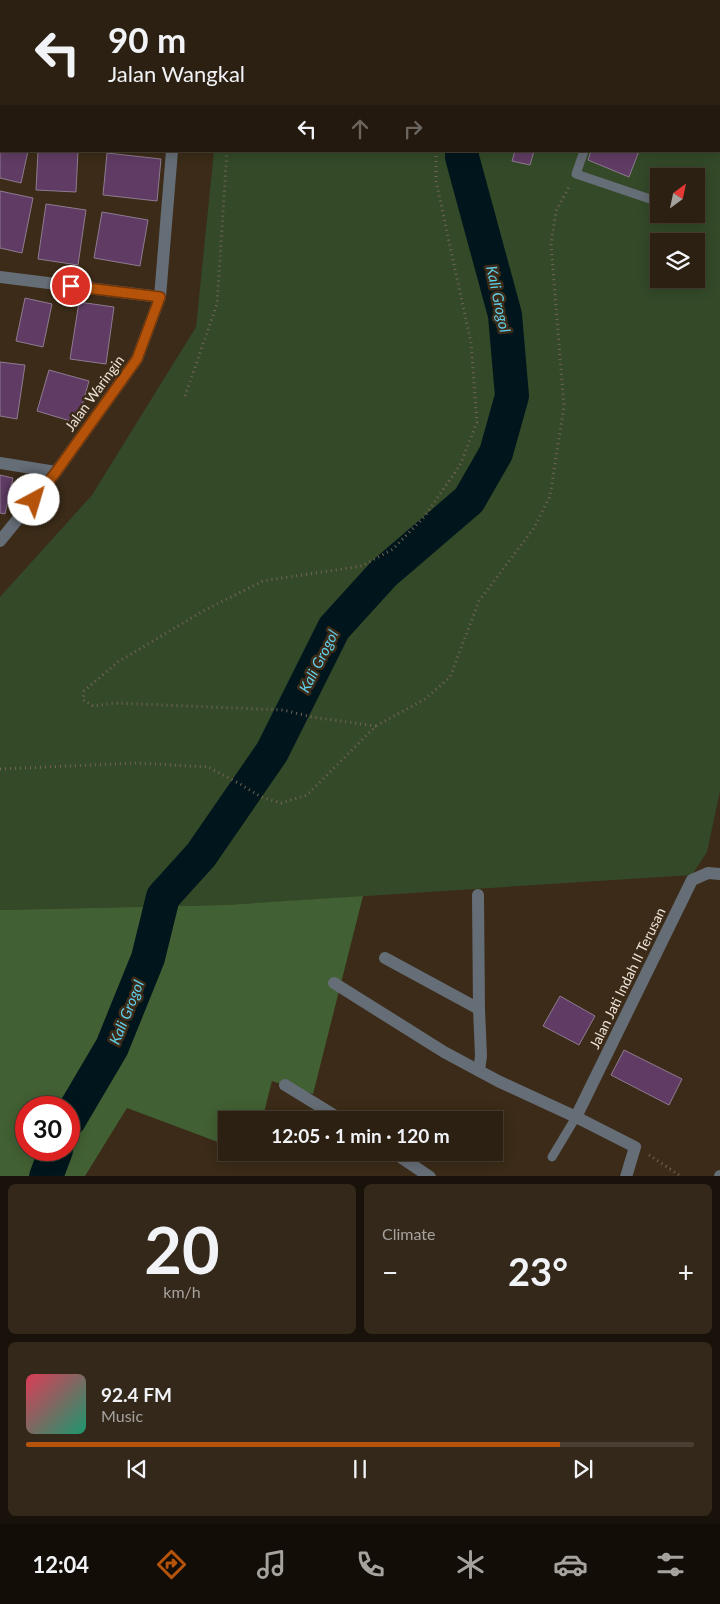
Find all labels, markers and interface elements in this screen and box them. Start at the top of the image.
text: 90 m [108,18,186,60]
icon: left [25,20,90,85]
text: Jalan Wangkal [108,60,245,87]
icon: left [293,115,321,143]
icon: ahead [346,115,374,143]
icon: right [399,115,427,143]
north arrow [650,168,705,222]
map controls [650,168,705,288]
button: layers [650,233,705,288]
water label: Kali Grogol [483,264,515,335]
pin [50,265,92,307]
icon: arrive [57,272,85,300]
street label: Jalan Waringin [61,352,127,434]
position arrow [7,473,59,525]
water label: Kali Grogol [295,626,342,695]
street label: Jalan Jati Indah II Terusan [585,905,669,1051]
water label: Kali Grogol [105,977,147,1047]
speed limit sign: 30 [15,1096,80,1161]
text: 12:05 · 1 min · 120 m [271,1124,450,1147]
text: 20 [144,1210,220,1288]
text: Climate [382,1224,435,1243]
text: 23° [508,1248,568,1294]
text: − [382,1255,398,1289]
text: + [678,1255,694,1289]
text: km/h [163,1282,201,1301]
text: 92.4 FM [101,1383,172,1406]
text: Music [101,1406,143,1425]
icon: previous [123,1455,151,1483]
icon: pause [346,1455,374,1483]
icon: next [569,1455,597,1483]
icon: directions [154,1547,189,1582]
icon: music [254,1547,289,1582]
icon: phone [353,1547,388,1582]
icon: climate [453,1547,488,1582]
icon: car [553,1547,588,1582]
icon: filters [653,1547,688,1582]
text: 12:04 [32,1551,89,1578]

